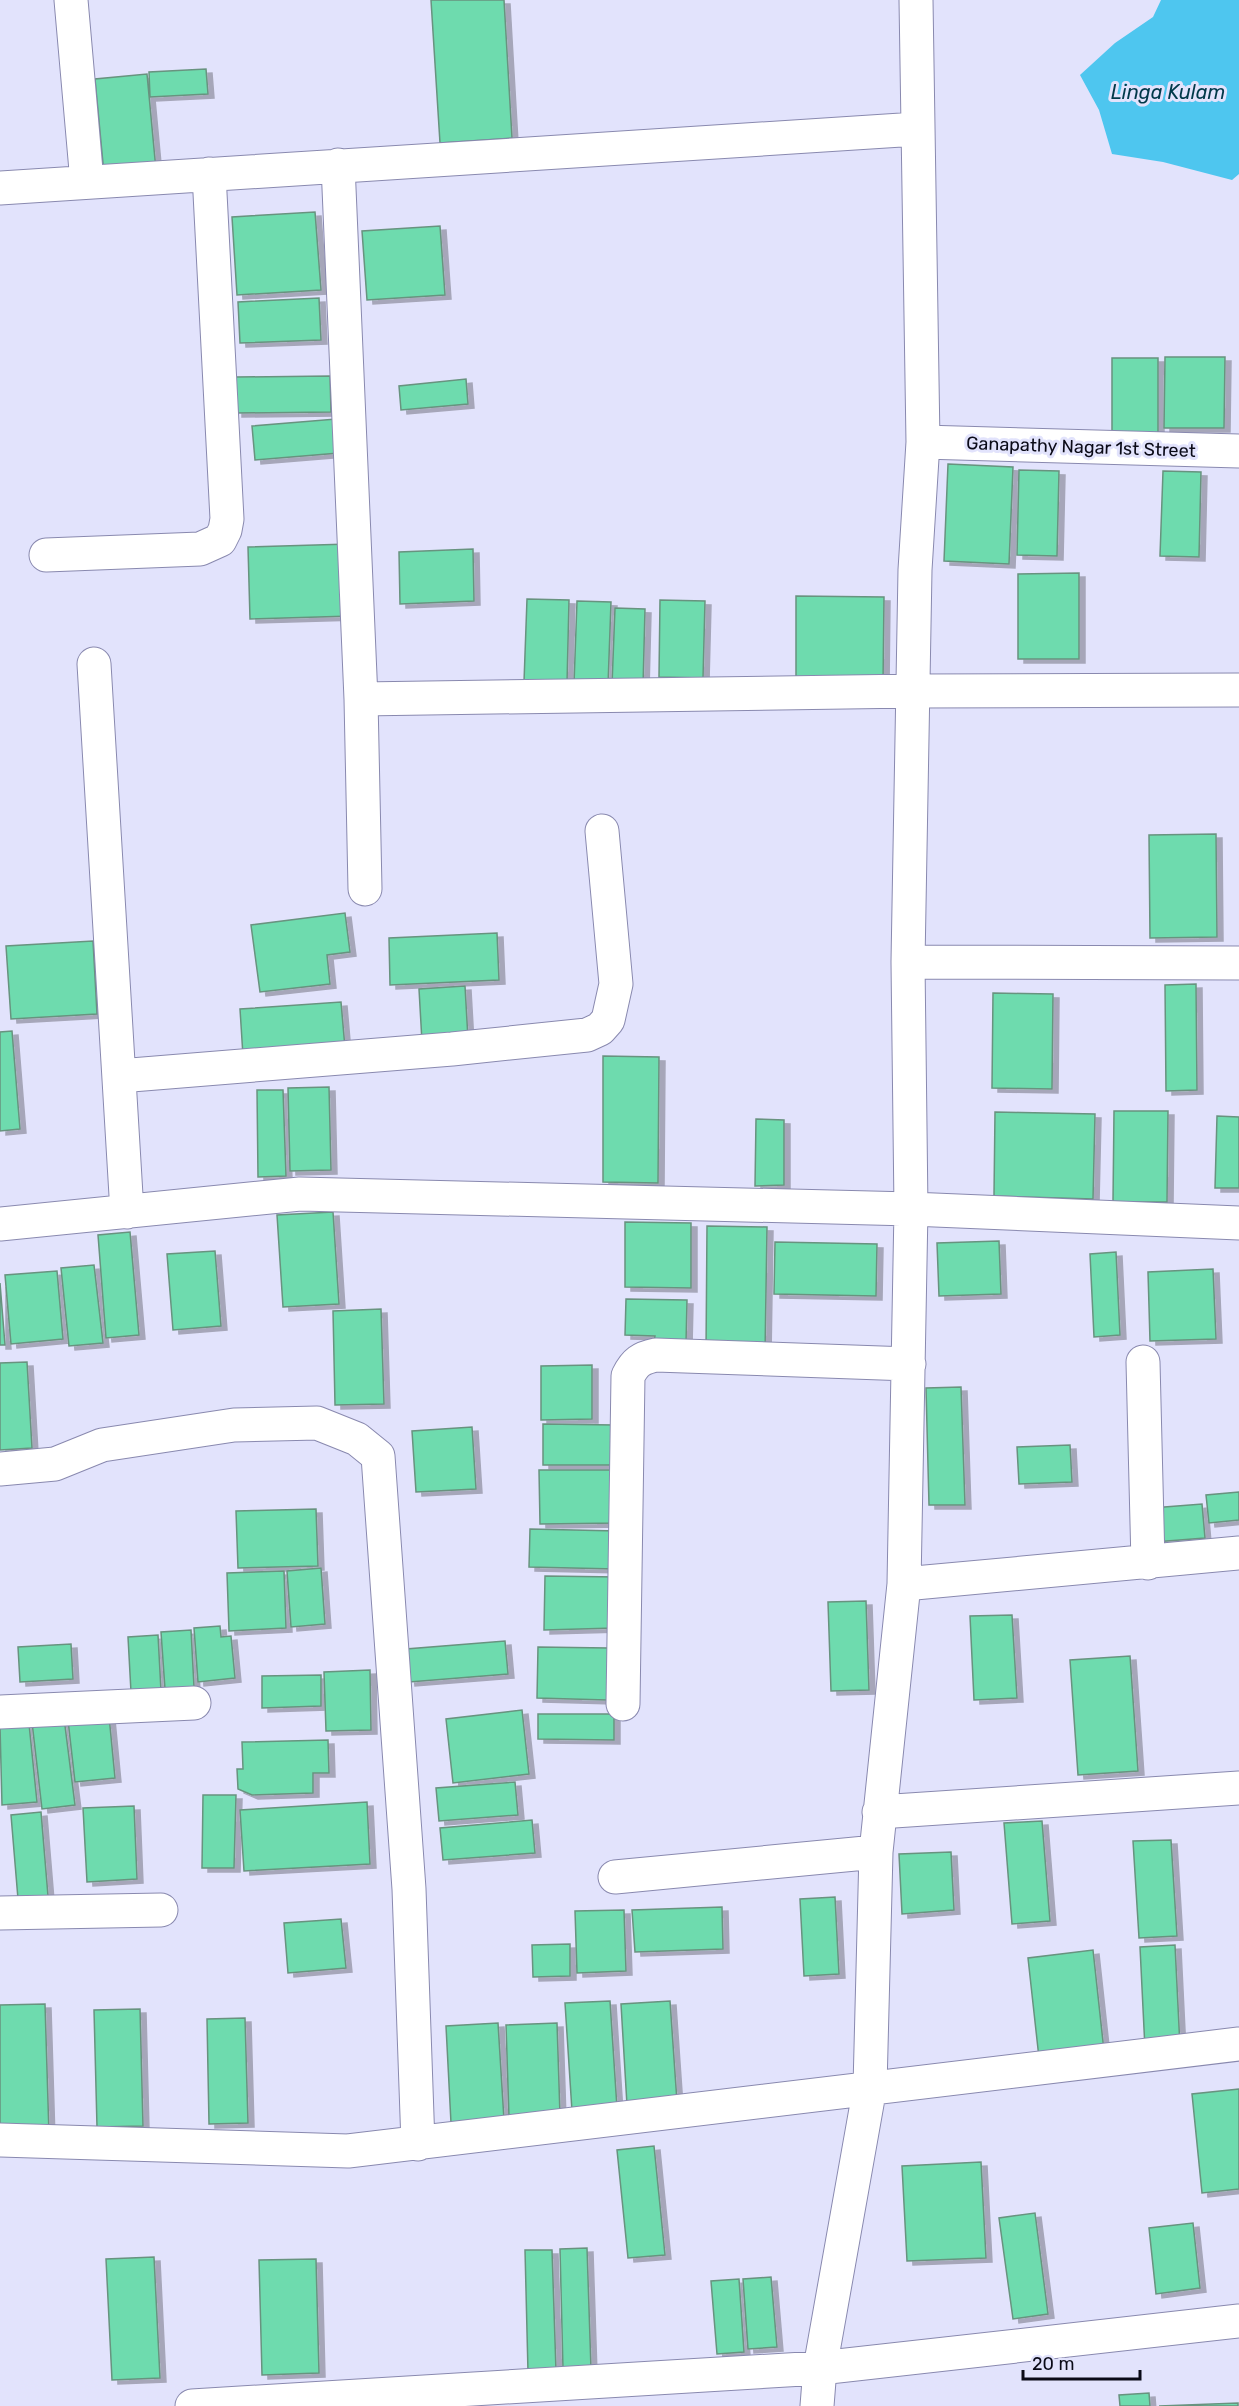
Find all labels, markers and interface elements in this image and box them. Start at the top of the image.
water label: Linga Kulam [1111,80,1225,104]
street label: Ganapathy Nagar 1st Street [966,432,1196,462]
scale bar [1023,2343,1140,2381]
text: 20 m [1032,2353,1074,2375]

